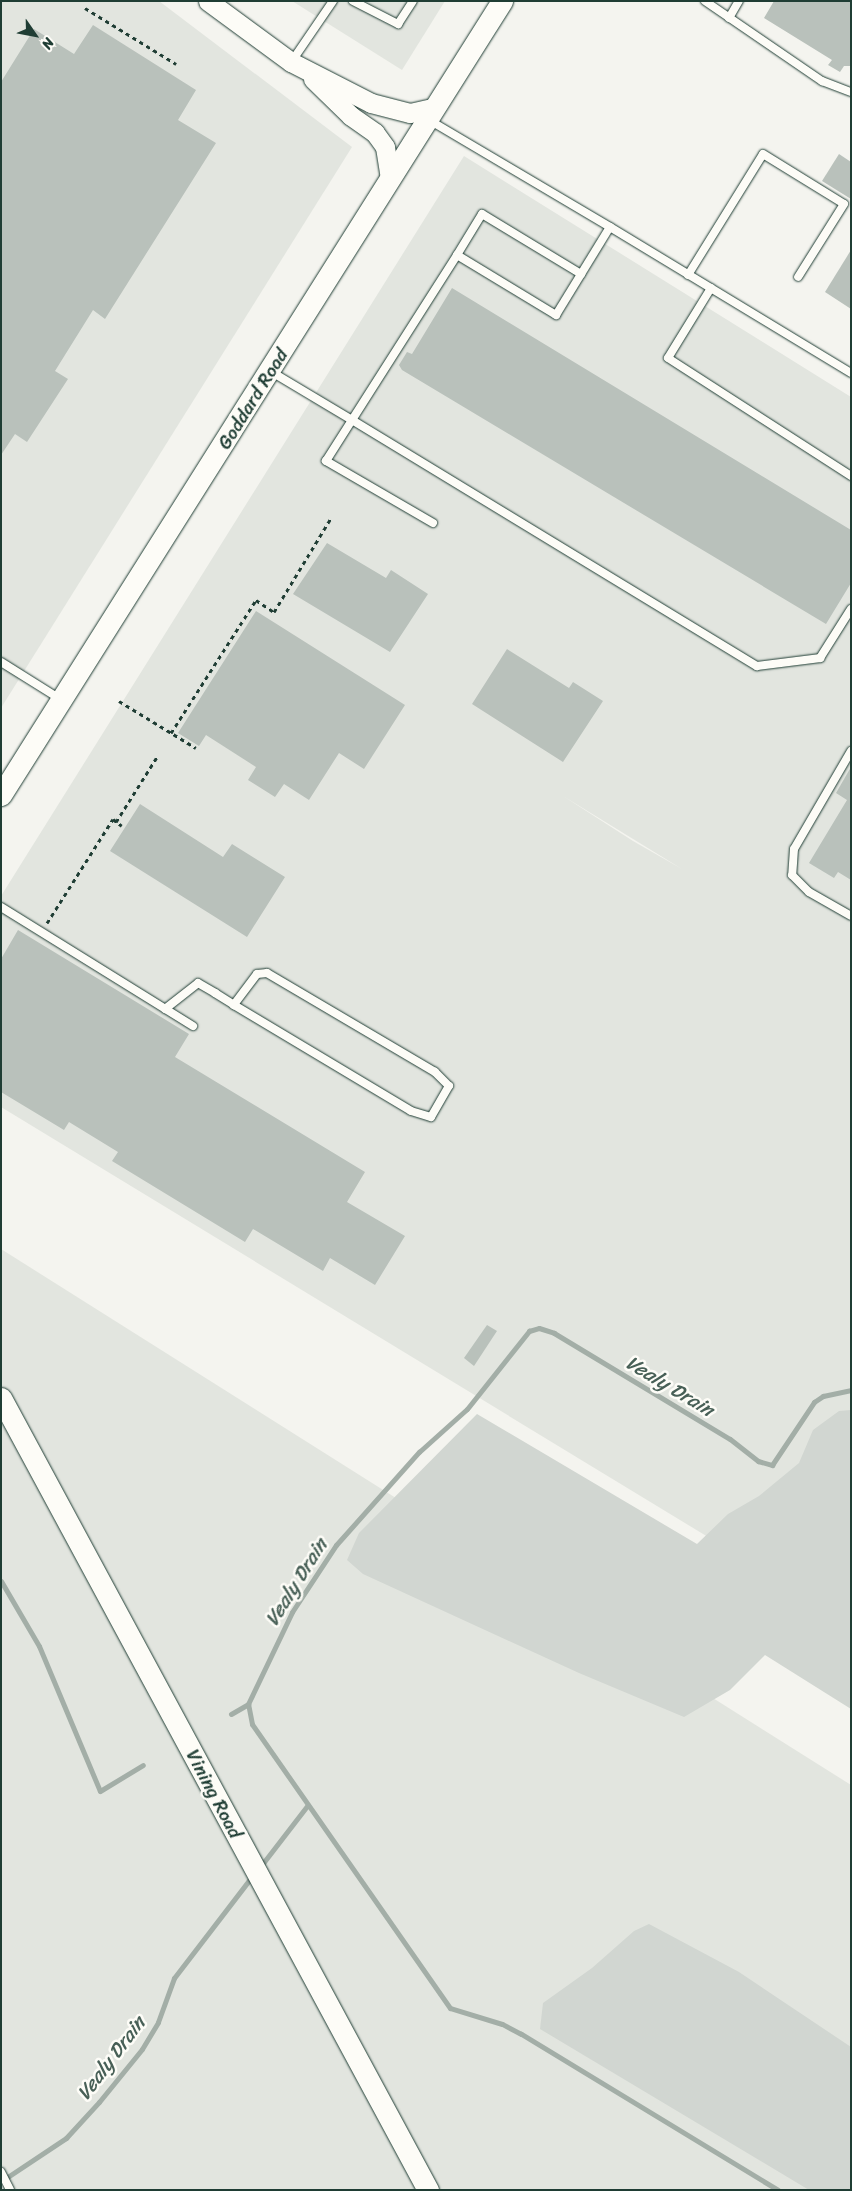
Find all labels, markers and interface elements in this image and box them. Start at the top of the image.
north arrow [10,10,60,60]
text: N [35,33,61,54]
street label: Goddard Road [213,344,293,454]
water label: Vealy Drain [622,1350,718,1422]
water label: Vealy Drain [260,1534,332,1630]
street label: Vining Road [181,1746,247,1842]
water label: Vealy Drain [72,2011,150,2105]

